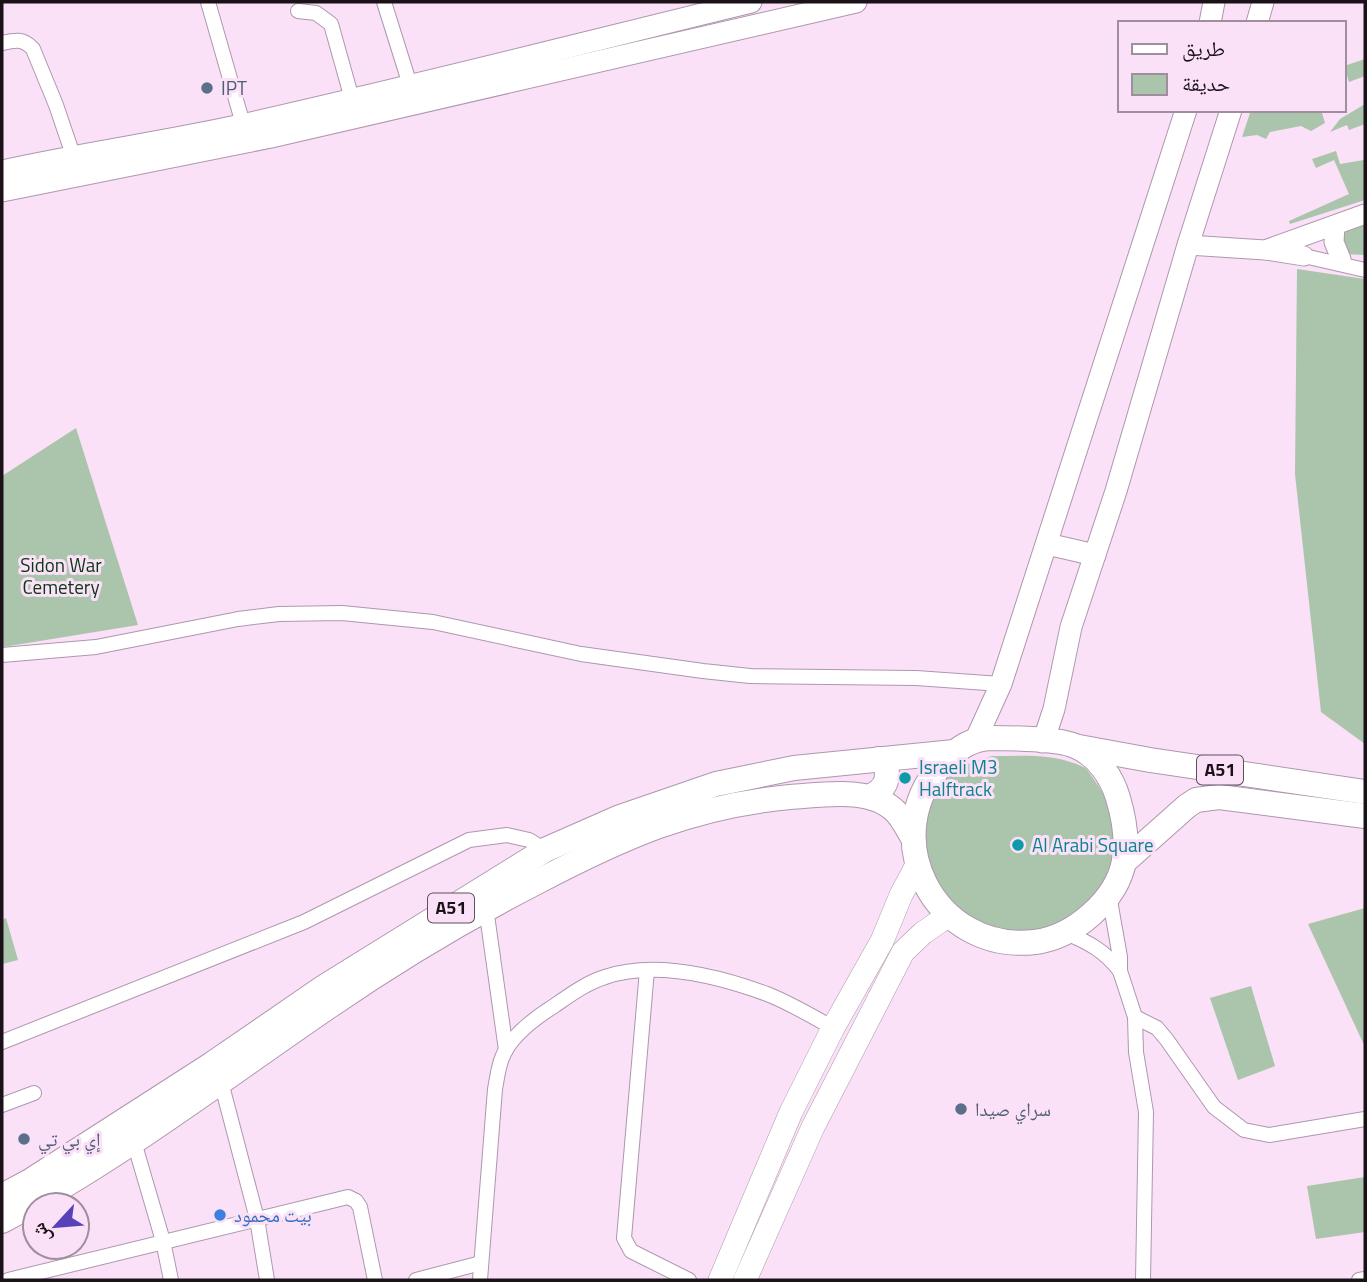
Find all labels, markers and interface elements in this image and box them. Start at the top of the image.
legend [1118,21,1346,112]
text: طريق [1182,32,1225,64]
text: حديقة [1182,67,1230,99]
place label: IPT [221,73,247,102]
marker: IPT [199,80,215,96]
park label: Sidon War Cemetery [20,550,102,601]
place label: Israeli M3 Halftrack [919,752,998,803]
road number: A51 [1197,756,1243,784]
marker: Israeli M3 Halftrack [897,770,913,786]
place label: Al Arabi Square [1032,830,1154,859]
marker: Al Arabi Square [1010,837,1026,853]
road number: A51 [428,894,474,923]
place label: سراي صيدا [975,1094,1051,1125]
marker: سراي صيدا [953,1101,969,1117]
place label: إي بي تي [38,1124,100,1155]
marker: إي بي تي [16,1131,32,1147]
north arrow [21,1191,91,1261]
place label: بيت محمود [234,1200,312,1229]
marker: بيت محمود [212,1207,228,1223]
text: ش [23,1218,58,1249]

